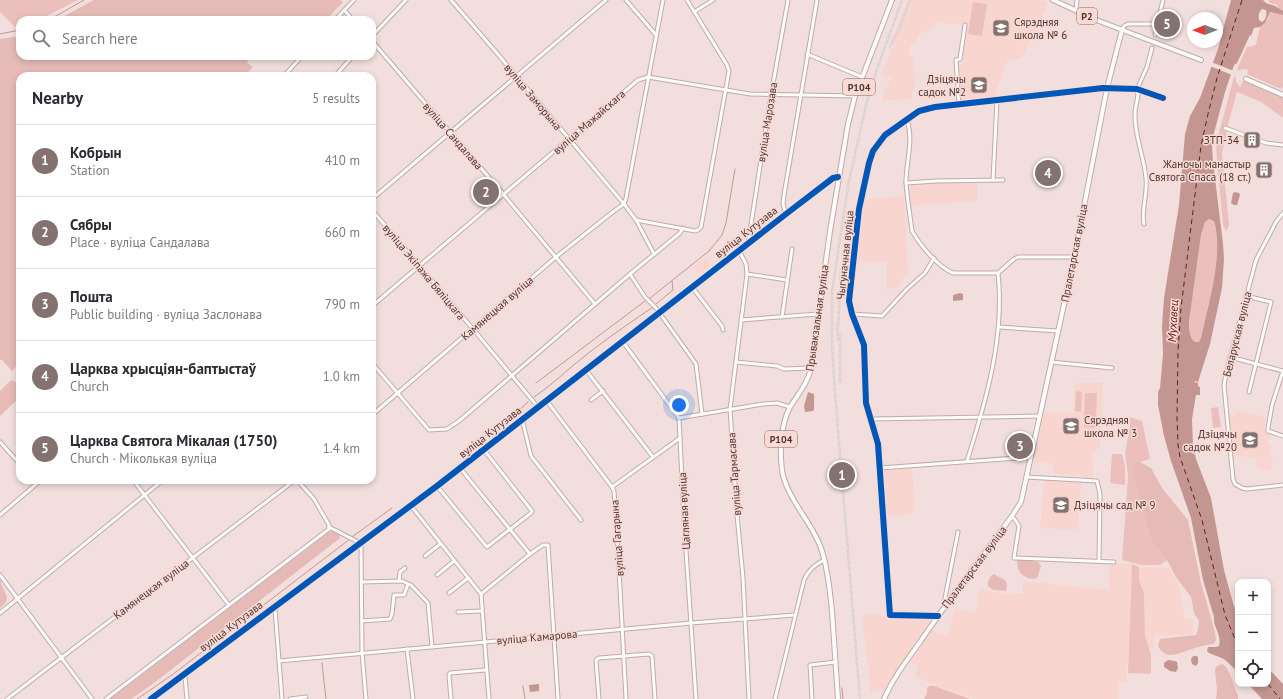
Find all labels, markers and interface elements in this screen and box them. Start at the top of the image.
road number: Р2 [1077,8,1097,24]
pin: 5 [1154,9,1180,39]
north arrow [1187,12,1223,48]
place label: Сярэдняя школа № 6 [1014,15,1067,42]
search box [16,16,376,60]
school or university icon: Сярэдняя школа № 6 [991,18,1011,38]
icon: search [30,27,52,49]
text: Search here [62,29,138,48]
street label: вуліца Заморына [501,61,565,133]
place label: Дзіцячы садок №2 [918,72,966,99]
school or university icon: Дзіцячы садок №2 [969,75,989,95]
road number: Р104 [843,79,875,95]
street label: вуліца Марозава [754,81,780,163]
text: Nearby [32,87,83,109]
street label: вуліца Мажайскага [550,87,628,157]
text: 5 results [312,90,360,107]
street label: вуліца Сандалава [420,100,486,172]
building icon: ЗТП-34 [1242,130,1262,150]
place label: ЗТП-34 [1204,133,1239,147]
text: Кобрын [70,143,122,162]
text: 1 [41,152,49,169]
text: 410 m [325,152,360,169]
place label: Жаночы манастыр Святога Спаса (18 ст.) [1149,157,1251,184]
pin: 4 [1035,158,1061,188]
building icon: Жаночы манастыр Святога Спаса (18 ст.) [1254,160,1274,180]
text: Station [70,162,110,179]
pin: 2 [473,177,499,207]
street label: вуліца Кутузава [712,203,780,261]
street label: Пралетарская вуліца [1058,203,1090,303]
street label: Чыгуначная вуліца [833,210,857,300]
text: Сябры [70,215,112,234]
street label: вуліца Экіпажа Бяліцкага [380,221,468,323]
text: 2 [41,224,49,241]
text: 660 m [325,224,360,241]
text: Place · вуліца Сандалава [70,234,210,251]
street label: Прывакзальная вуліца [803,264,831,372]
street label: Камянецкая вуліца [458,273,536,343]
text: Пошта [70,287,113,306]
street label: Беларуская вуліца [1220,290,1254,378]
text: 3 [41,296,49,313]
text: 790 m [325,296,360,313]
water label: Мухавец [1164,299,1181,343]
text: Public building · вуліца Заслонава [70,306,262,323]
text: Царква хрысціян-баптыстаў [70,359,256,378]
text: 4 [41,368,49,385]
text: 1.0 km [323,368,360,385]
text: Church [70,378,109,395]
your location [669,395,689,415]
street label: вуліца Кутузава [456,403,524,461]
place label: Сярэдняя школа № 3 [1084,413,1137,440]
school or university icon: Сярэдняя школа № 3 [1061,416,1081,436]
place label: Дзіцячы садок №20 [1183,427,1237,454]
school or university icon: Дзіцячы садок №20 [1240,430,1260,450]
text: Царква Святога Мікалая (1750) [70,431,277,450]
road number: Р104 [765,431,797,447]
pin: 3 [1007,431,1033,461]
street label: вуліца Тармасава [724,432,744,516]
text: 5 [41,440,49,457]
text: 1.4 km [323,440,360,457]
text: Church · Міколькая вуліца [70,450,217,467]
pin: 1 [829,460,855,490]
street label: Цагляная вуліца [675,472,693,550]
school or university icon: Дзіцячы сад № 9 [1051,495,1071,515]
place label: Дзіцячы сад № 9 [1074,498,1156,512]
street label: вуліца Гагарына [607,499,627,577]
street label: Пралетарская вуліца [938,523,1010,611]
street label: Камянецкая вуліца [110,556,192,622]
map controls [1235,579,1271,687]
button: + [1235,579,1271,615]
street label: вуліца Кутузава [196,598,266,654]
button: − [1235,615,1271,651]
street label: вуліца Камарова [496,627,578,647]
button: locate [1235,651,1271,687]

